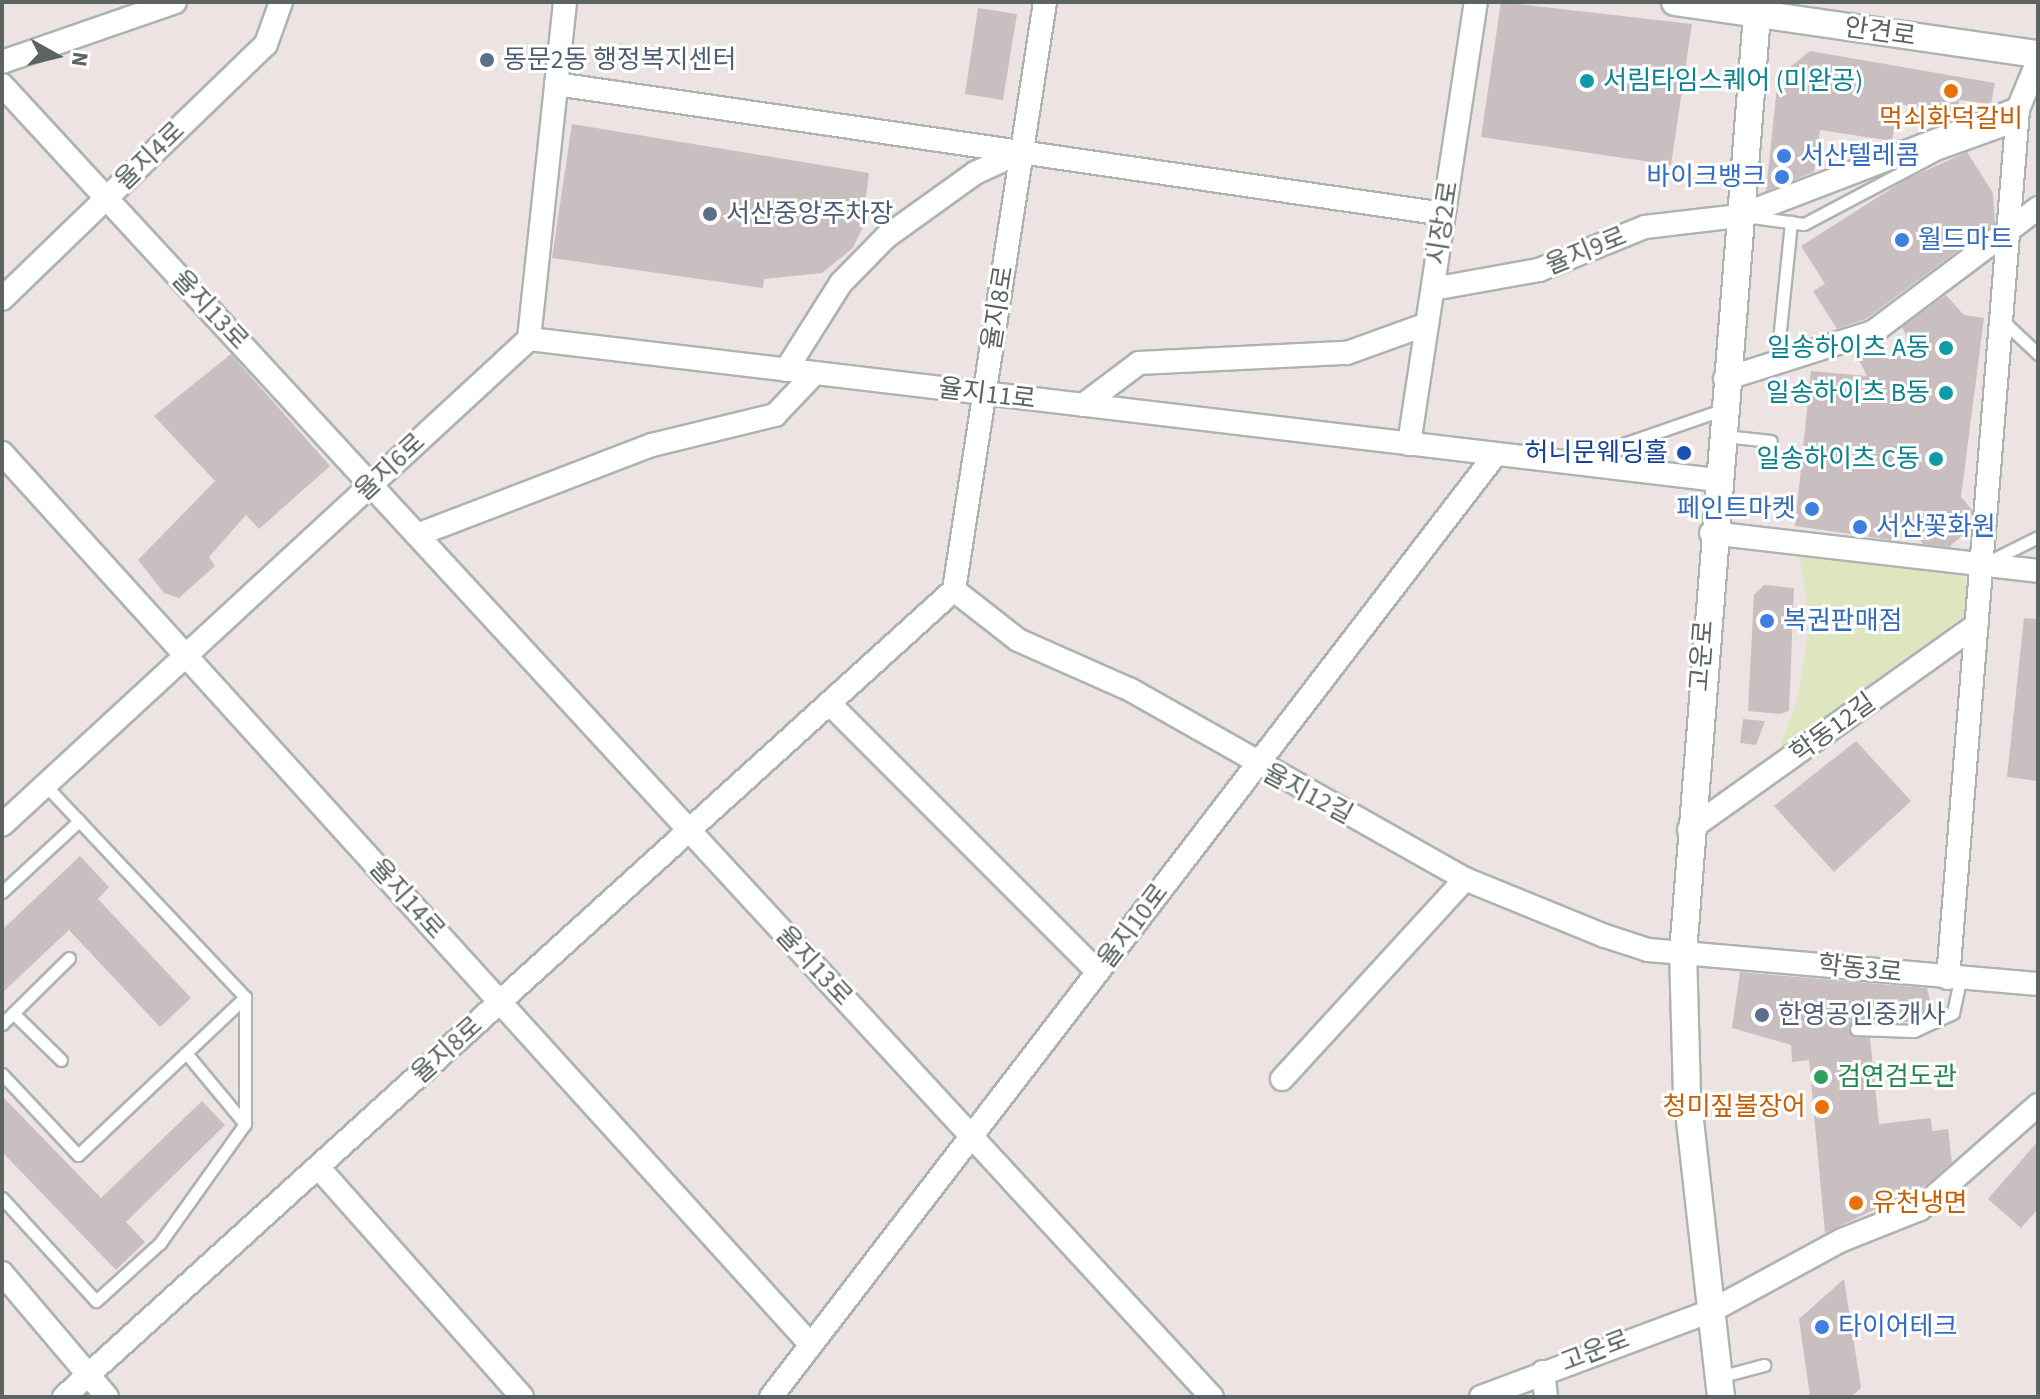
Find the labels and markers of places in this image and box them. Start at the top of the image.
place label: 동문2동 행정복지센터 [503,44,736,76]
marker: 동문2동 행정복지센터 [478,51,496,69]
place label: 서림타임스퀘어 (미완공) [1603,65,1863,97]
marker: 서림타임스퀘어 (미완공) [1578,72,1596,90]
marker: 먹쇠화덕갈비 [1942,82,1960,100]
place label: 먹쇠화덕갈비 [1879,103,2023,135]
place label: 서산텔레콤 [1800,140,1920,172]
marker: 서산텔레콤 [1775,147,1793,165]
place label: 바이크뱅크 [1646,161,1766,193]
marker: 바이크뱅크 [1773,168,1791,186]
place label: 서산중앙주차장 [726,198,893,230]
marker: 서산중앙주차장 [701,205,719,223]
place label: 월드마트 [1918,224,2014,256]
marker: 월드마트 [1893,231,1911,249]
place label: 일송하이츠 A동 [1767,332,1930,364]
marker: 일송하이츠 A동 [1937,339,1955,357]
place label: 일송하이츠 B동 [1766,377,1930,409]
marker: 일송하이츠 B동 [1937,384,1955,402]
place label: 허니문웨딩홀 [1524,437,1668,469]
place label: 일송하이츠 C동 [1756,443,1920,475]
marker: 허니문웨딩홀 [1675,444,1693,462]
marker: 일송하이츠 C동 [1927,450,1945,468]
place label: 페인트마켓 [1676,493,1796,525]
marker: 페인트마켓 [1803,500,1821,518]
place label: 서산꽃화원 [1876,511,1996,543]
marker: 서산꽃화원 [1851,518,1869,536]
place label: 복권판매점 [1783,605,1903,637]
marker: 복권판매점 [1758,612,1776,630]
place label: 한영공인중개사 [1778,999,1945,1031]
marker: 한영공인중개사 [1753,1006,1771,1024]
place label: 검연검도관 [1837,1061,1957,1093]
marker: 검연검도관 [1812,1068,1830,1086]
place label: 청미짚불장어 [1662,1091,1806,1123]
marker: 청미짚불장어 [1813,1098,1831,1116]
place label: 유천냉면 [1872,1187,1968,1219]
marker: 유천냉면 [1847,1194,1865,1212]
place label: 타이어테크 [1838,1311,1958,1343]
marker: 타이어테크 [1813,1318,1831,1336]

